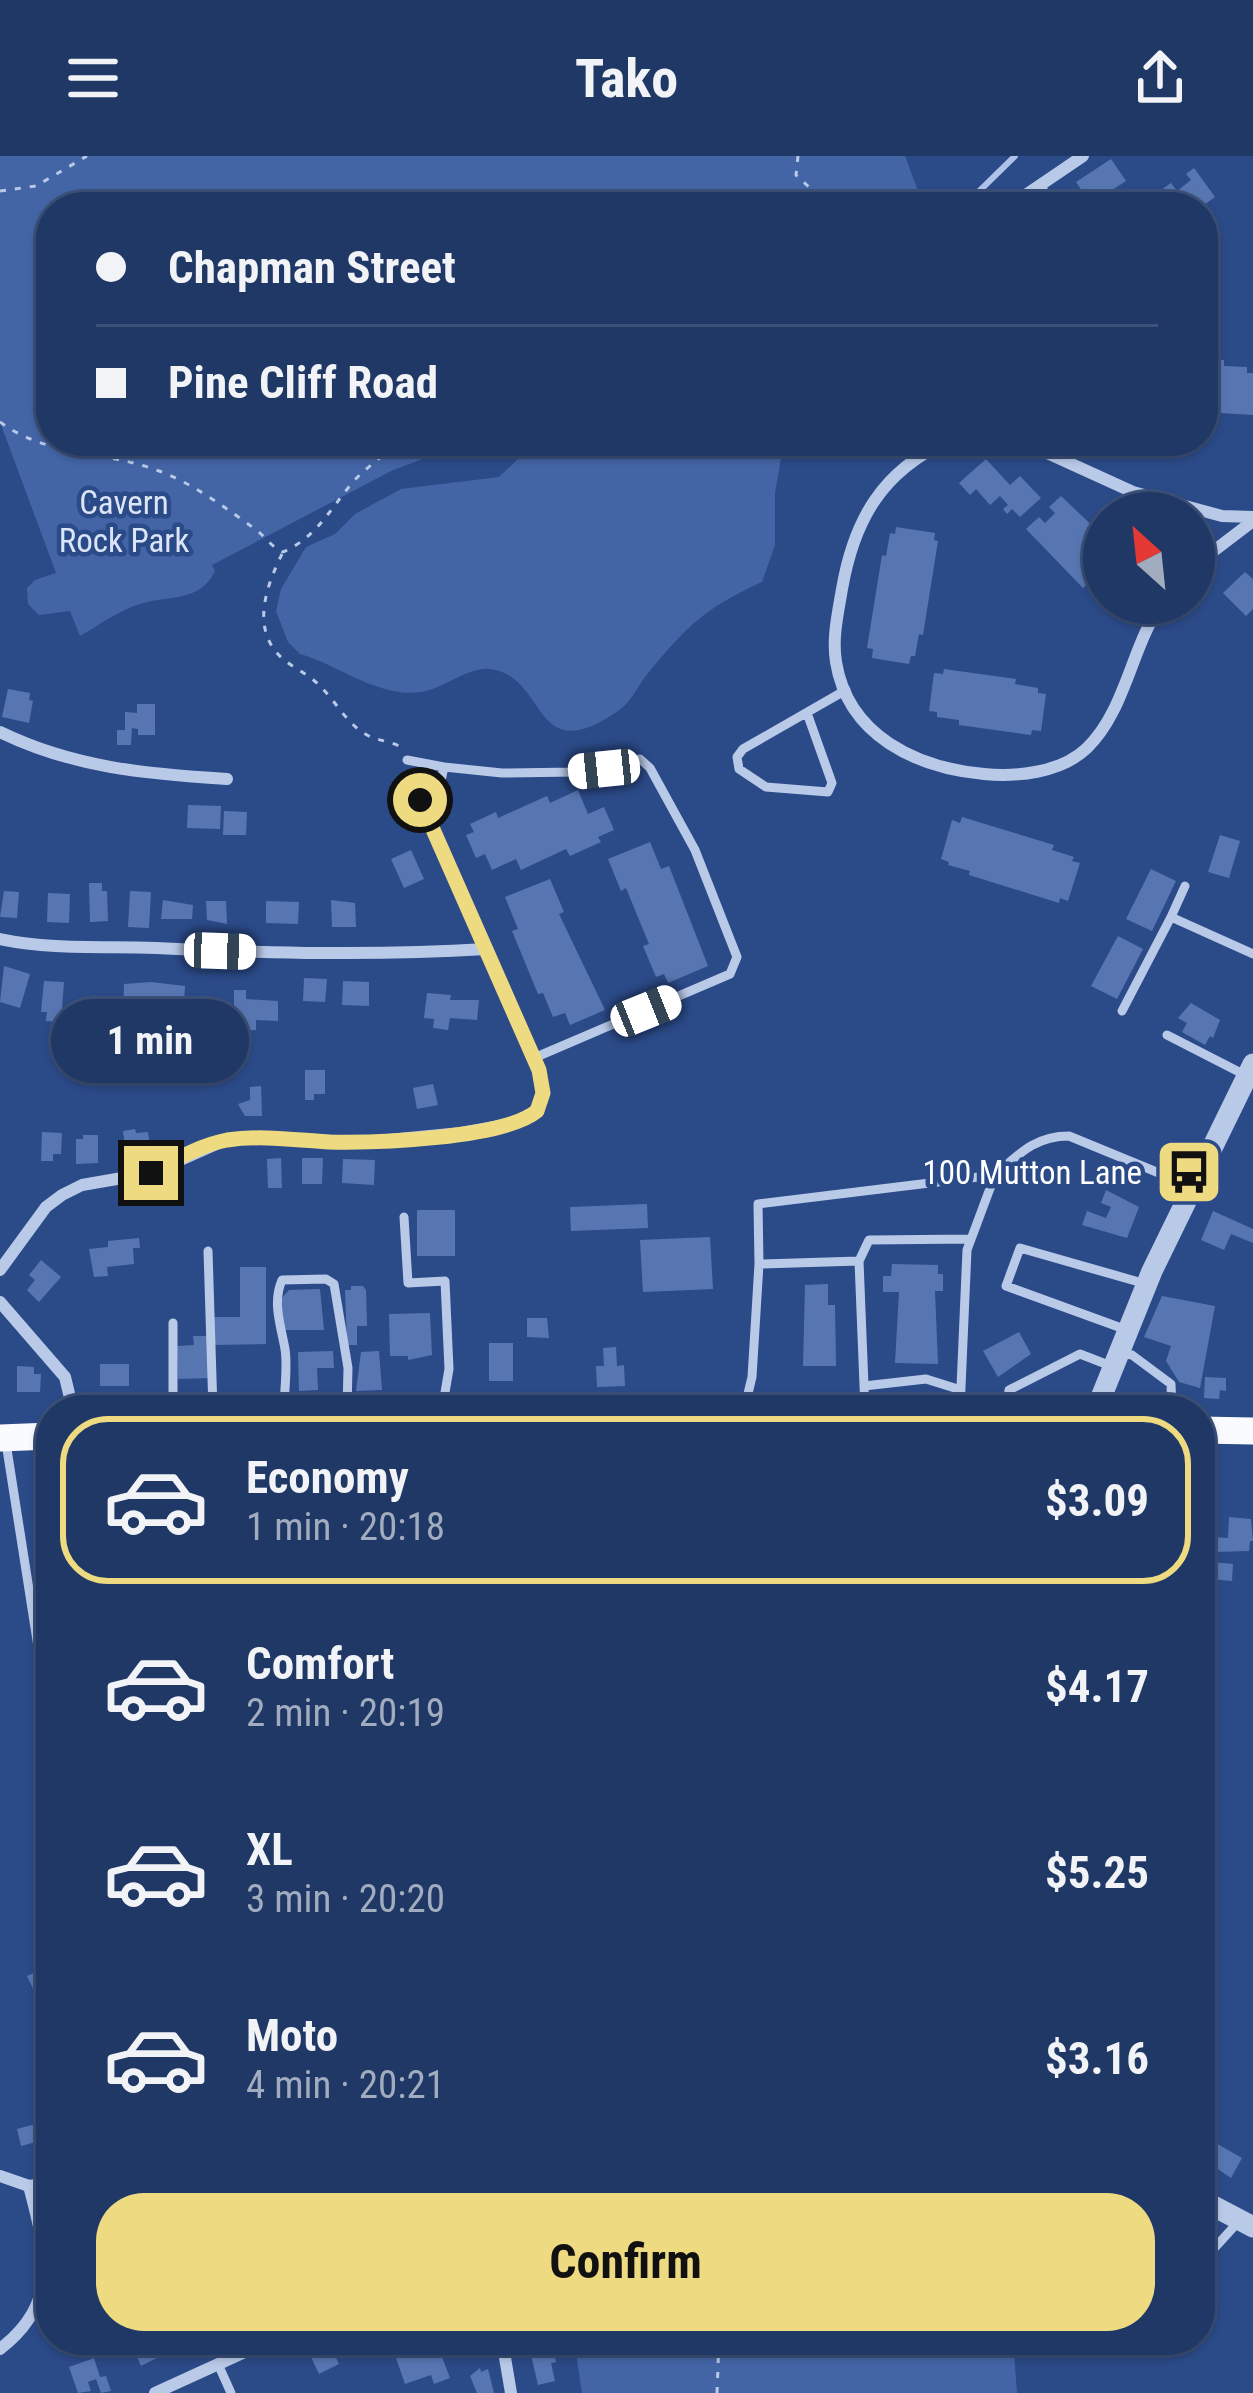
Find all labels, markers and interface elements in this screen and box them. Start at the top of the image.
icon: menu [60,45,126,111]
icon: share [1127,45,1193,111]
text: Tako [575,47,678,110]
text: Chapman Street [168,241,456,294]
text: Pine Cliff Road [168,356,438,409]
park label: Cavern Rock Park [59,483,189,560]
north arrow [1083,492,1215,624]
map controls [1083,492,1215,624]
car [566,747,642,791]
route start [393,773,447,827]
car [183,932,257,970]
car [606,981,686,1041]
callout: 1 min [52,999,250,1083]
text: 1 min [107,1018,193,1064]
bus stop icon: 100 Mutton Lane [1154,1137,1224,1207]
route end [124,1146,178,1200]
place label: 100 Mutton Lane [922,1153,1142,1192]
icon: car [102,1446,210,1554]
text: Economy [246,1451,409,1504]
text: $3.09 [1045,1474,1149,1527]
text: 1 min · 20:18 [246,1504,445,1550]
icon: car [102,1632,210,1740]
text: Comfort [246,1637,394,1690]
text: $4.17 [1045,1660,1149,1713]
text: 2 min · 20:19 [246,1690,445,1736]
icon: car [102,1818,210,1926]
text: XL [246,1823,293,1876]
text: $5.25 [1045,1846,1149,1899]
text: 3 min · 20:20 [246,1876,445,1922]
icon: car [102,2004,210,2112]
text: Moto [246,2009,338,2062]
text: $3.16 [1045,2032,1149,2085]
text: 4 min · 20:21 [246,2062,445,2108]
button: Confirm [96,2193,1155,2331]

